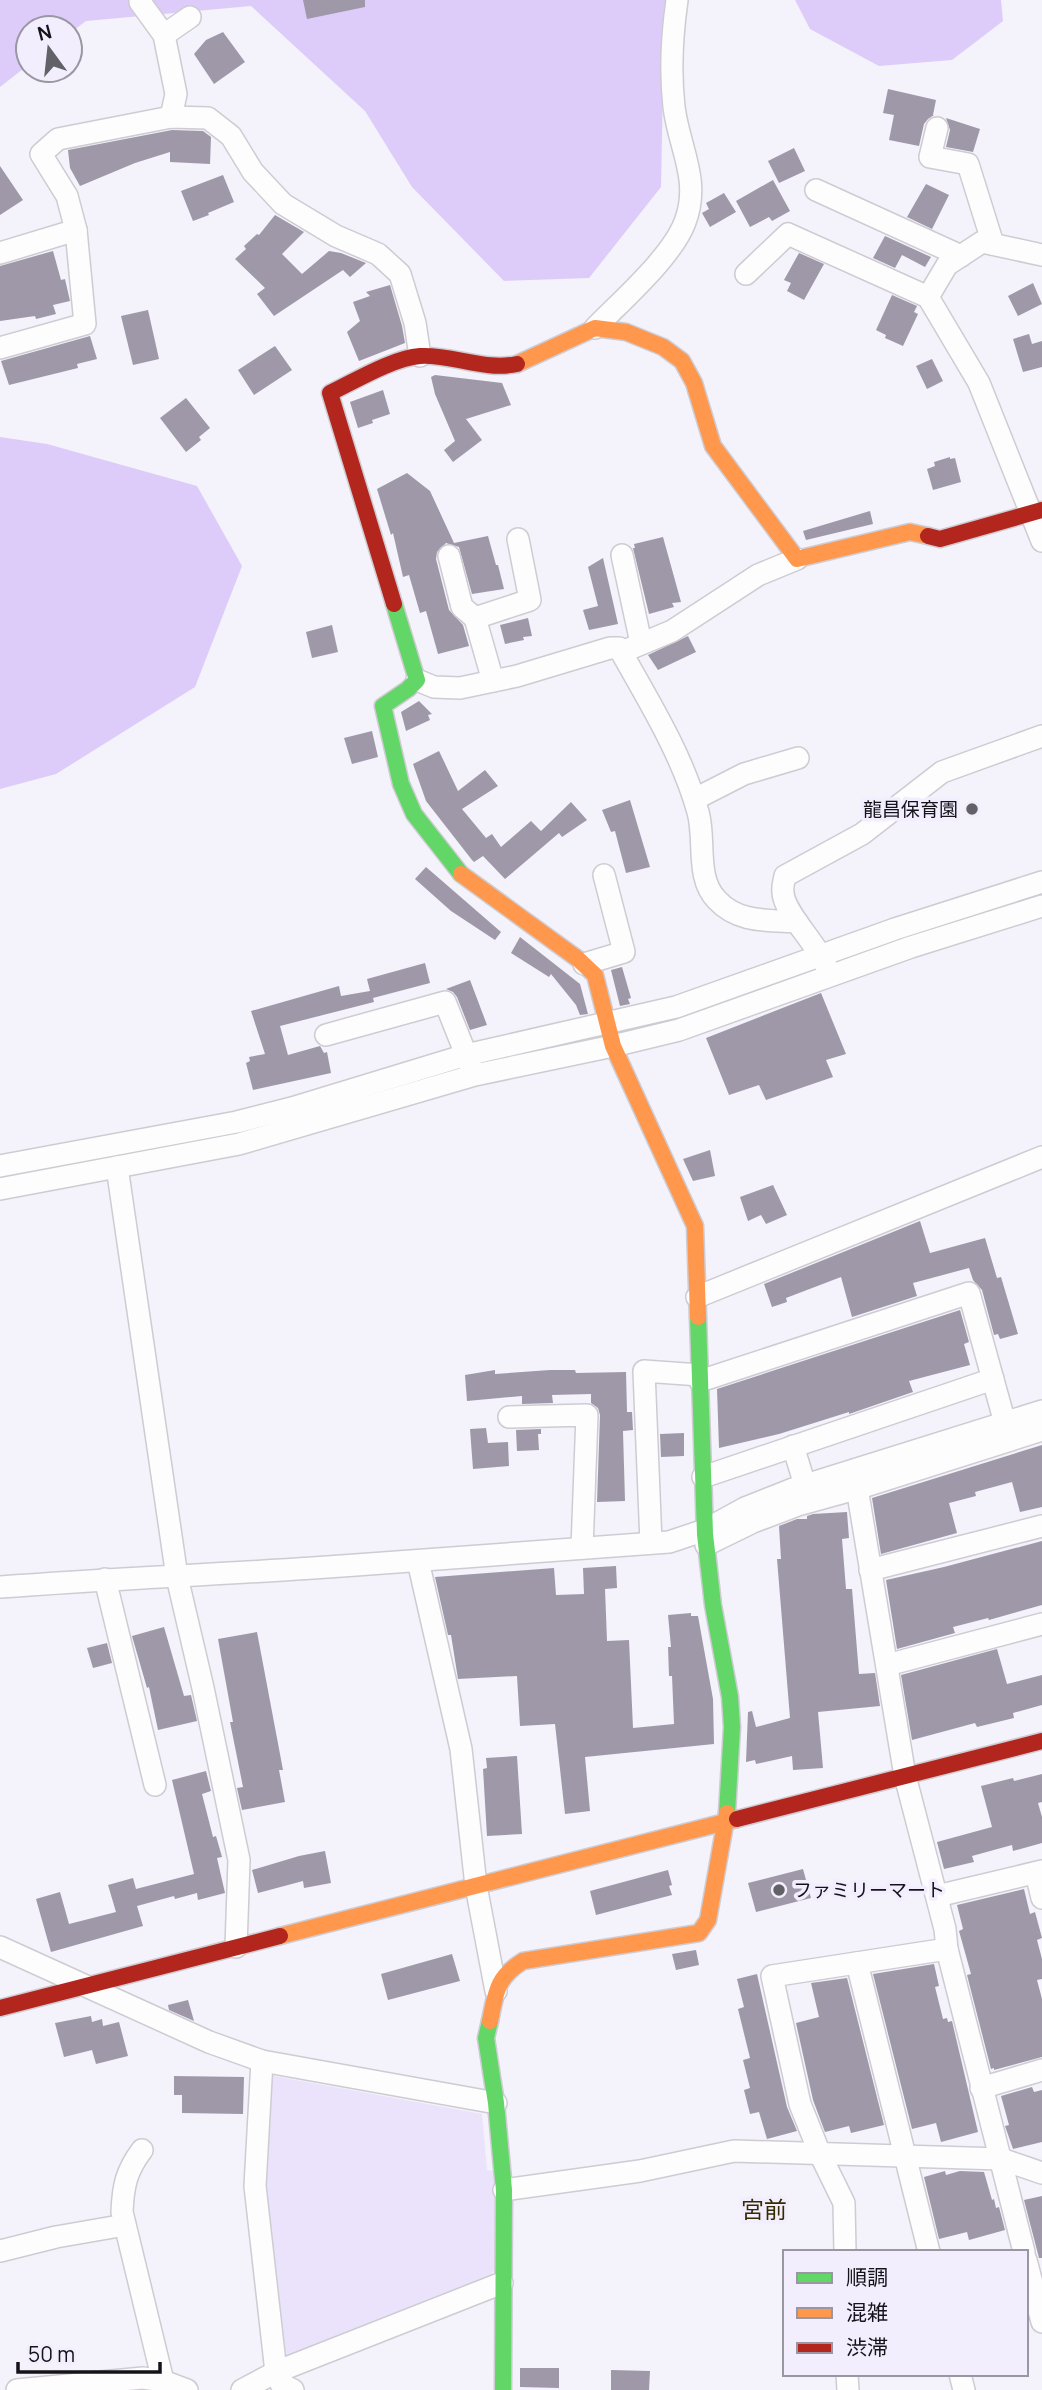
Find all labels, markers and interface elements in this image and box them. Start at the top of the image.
north arrow [14,14,84,84]
text: N [35,18,55,47]
place label: 龍昌保育園 [863,796,958,822]
marker: 龍昌保育園 [964,801,980,817]
place label: ファミリーマート [793,1877,945,1903]
marker: ファミリーマート [771,1882,787,1898]
district label: 宮前 [741,2193,787,2225]
legend [783,2250,1028,2376]
text: 順調 [846,2263,888,2291]
text: 混雑 [846,2298,888,2326]
scale bar [18,2330,159,2374]
text: 渋滞 [846,2333,888,2361]
text: 50 m [28,2340,75,2368]

